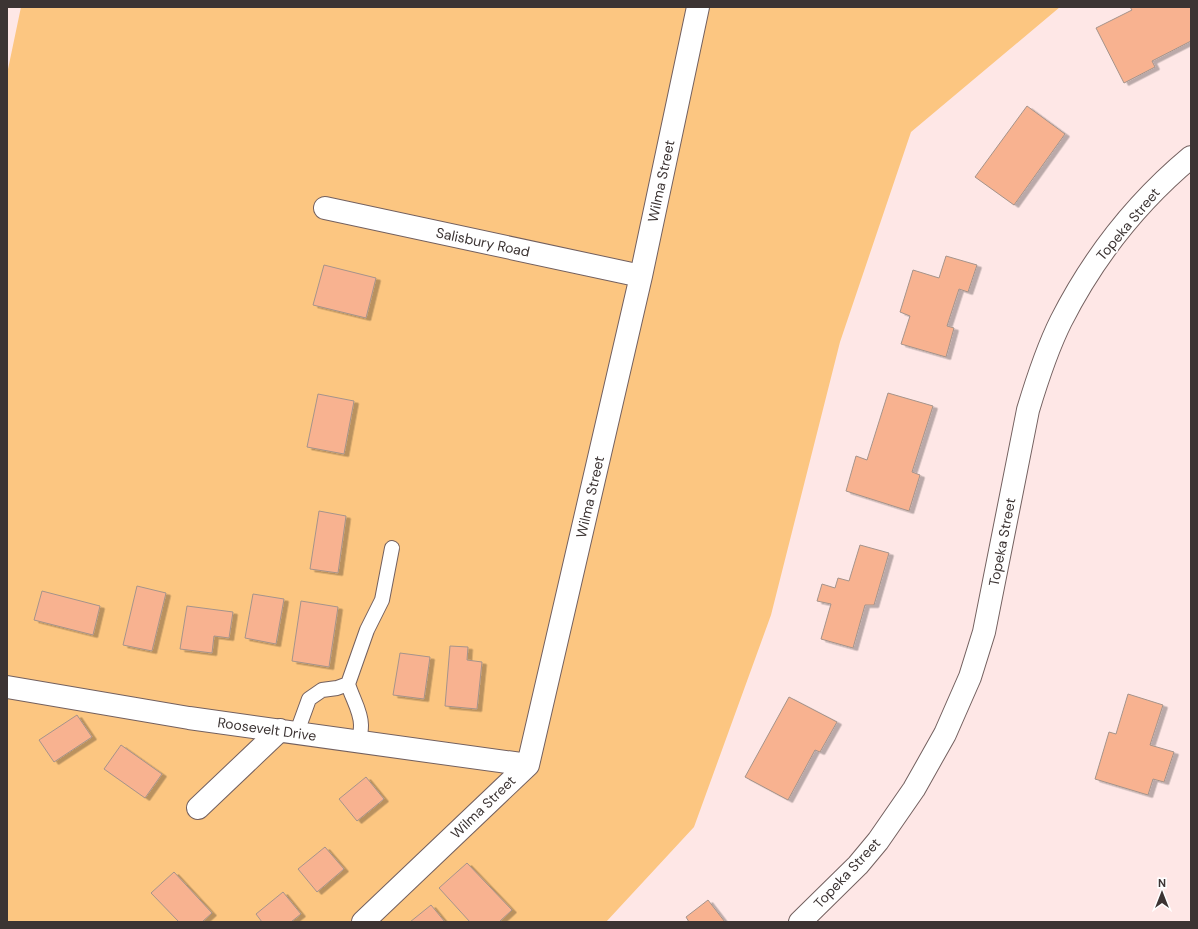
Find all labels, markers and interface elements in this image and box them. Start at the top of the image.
street label: Wilma Street [644,138,678,224]
street label: Topeka Street [1092,184,1164,264]
street label: Salisbury Road [435,223,531,261]
street label: Wilma Street [572,454,608,540]
street label: Topeka Street [985,496,1019,588]
street label: Roosevelt Drive [216,713,318,745]
street label: Wilma Street [447,772,519,842]
street label: Topeka Street [810,834,884,912]
north arrow [1142,873,1182,913]
text: N [1158,876,1166,890]

